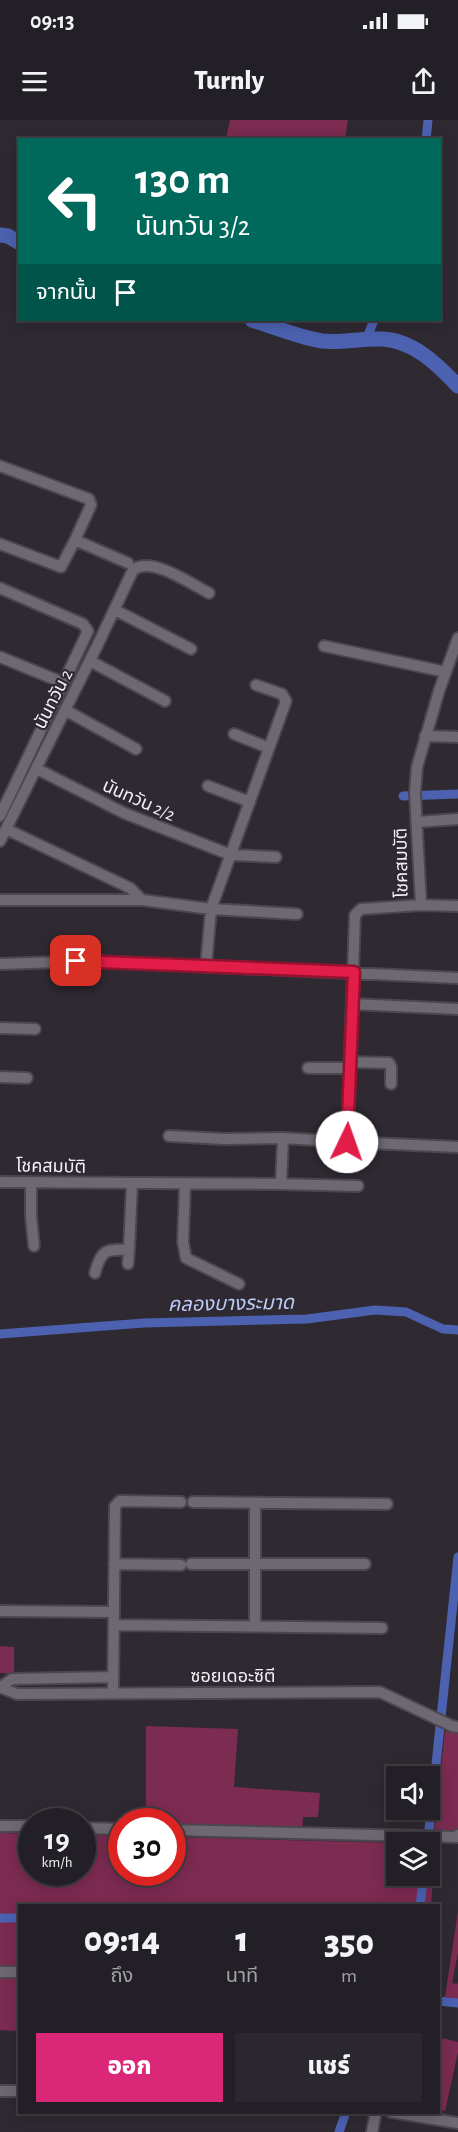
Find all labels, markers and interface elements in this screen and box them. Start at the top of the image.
text: 09:13 [30,10,75,32]
icon: menu [18,65,51,98]
icon: share [407,65,440,98]
text: Turnly [194,67,264,94]
text: 130 m [135,159,230,201]
icon: left [36,162,114,240]
text: นันทวัน 3/2 [135,213,250,240]
icon: arrive [109,276,142,309]
text: จากนั้น [36,281,97,303]
street label: นันทวัน 2 [30,666,76,732]
street label: นันทวัน 2/2 [100,776,178,825]
street label: โชคสมบัติ [391,828,412,898]
pin [50,935,101,986]
icon: arrive [59,944,92,977]
position arrow [315,1110,379,1174]
street label: โชคสมบัติ [16,1156,86,1177]
water label: คลองบางระมาด [168,1293,295,1315]
street label: ซอยเดอะซิตี [190,1667,276,1686]
map controls [386,1766,440,1886]
button: sound [386,1766,440,1820]
speed limit sign: 30 [108,1808,186,1886]
text: 19 [44,1825,70,1855]
button: layers [386,1832,440,1886]
text: km/h [42,1855,72,1870]
text: 09:14 [84,1922,160,1958]
text: 1 [235,1922,249,1958]
text: 350 [324,1925,374,1961]
text: ถึง [110,1966,133,1986]
text: นาที [226,1966,258,1986]
text: m [341,1966,357,1986]
button: ออก [36,2033,223,2102]
button: แชร์ [235,2033,422,2102]

